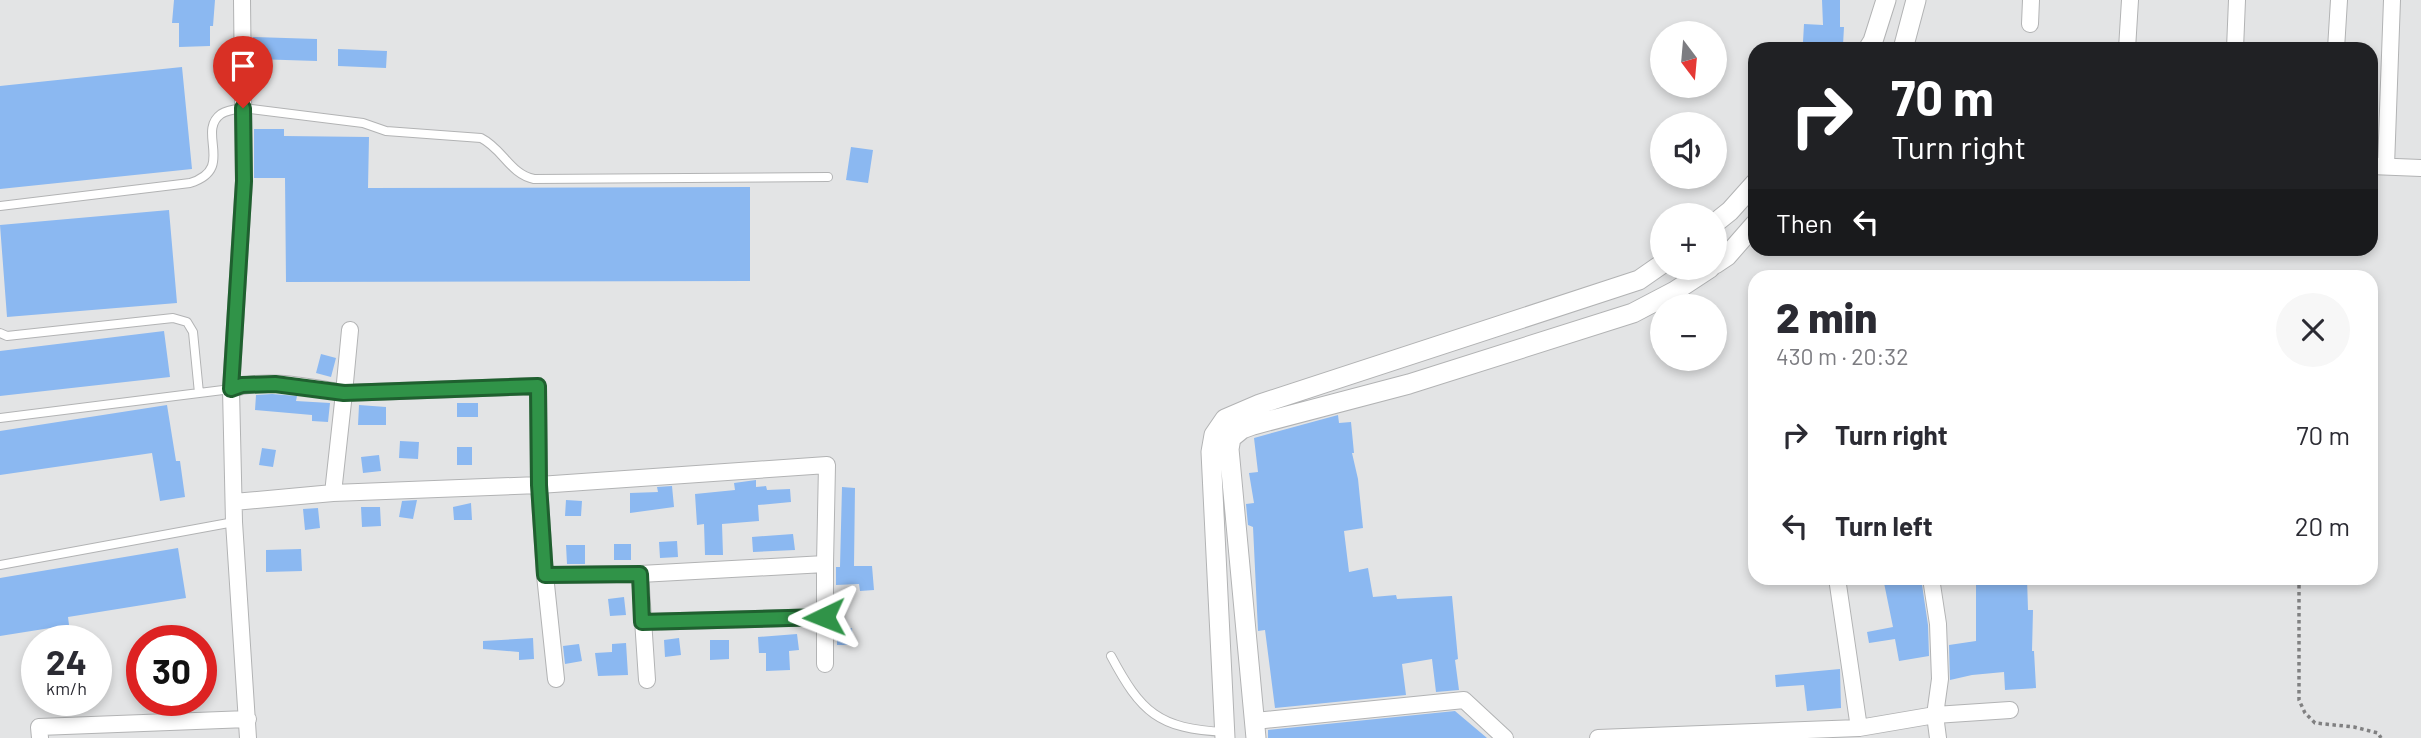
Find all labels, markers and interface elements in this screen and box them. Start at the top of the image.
north arrow [1650,21,1727,98]
map controls [1650,21,1727,371]
pin [213,36,273,108]
icon: arrive [224,47,262,85]
text: 70 m [1891,67,1994,126]
icon: right [1776,70,1867,161]
button: sound [1650,112,1727,189]
text: Turn right [1891,127,2026,165]
button: + [1650,203,1727,280]
icon: left [1847,203,1885,241]
text: Then [1776,207,1833,238]
text: 2 min [1776,291,1877,341]
button: close [2276,293,2350,367]
button: − [1650,294,1727,371]
text: 430 m · 20:32 [1776,342,1908,370]
icon: right [1776,416,1814,454]
text: Turn right [1835,419,1948,450]
text: 70 m [2296,419,2350,450]
icon: left [1776,507,1814,545]
text: Turn left [1835,510,1933,541]
text: 20 m [2295,510,2350,541]
position arrow [787,580,861,654]
speed limit sign: 30 [126,625,217,716]
text: 24 [46,640,87,682]
text: km/h [46,677,87,699]

